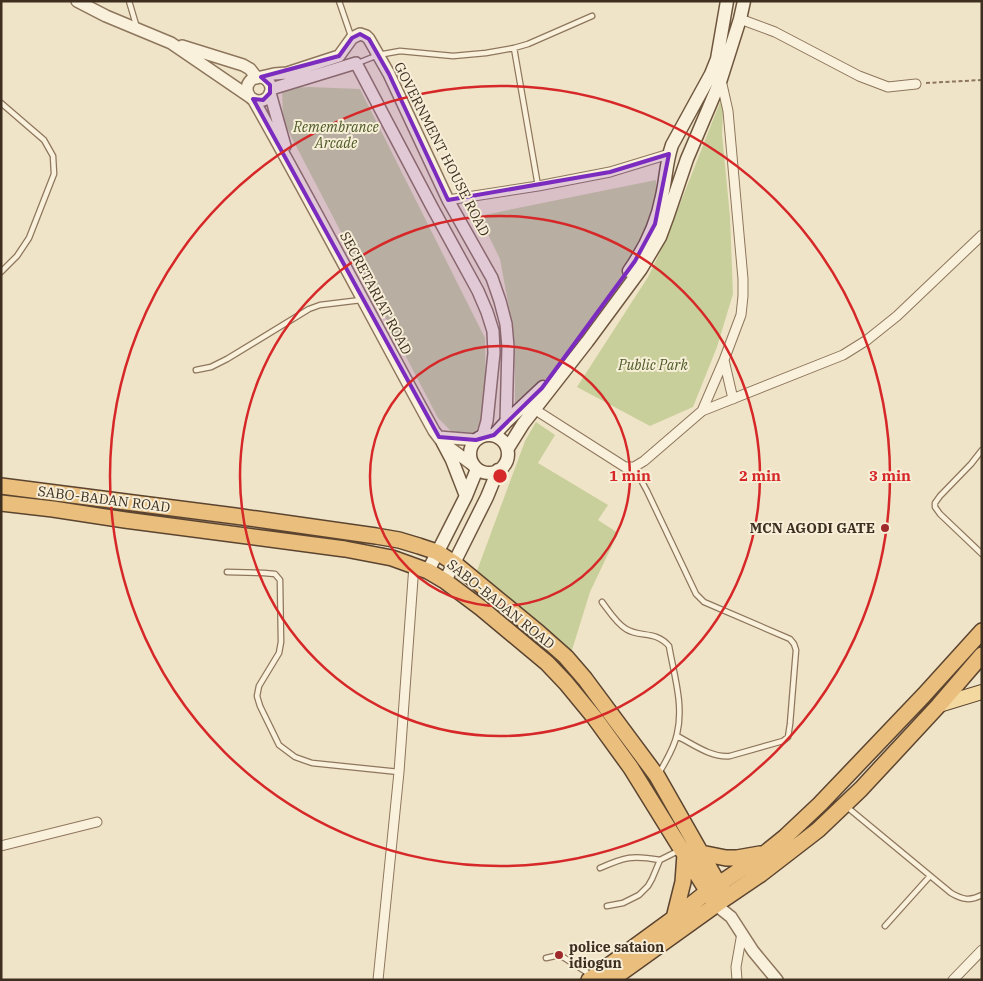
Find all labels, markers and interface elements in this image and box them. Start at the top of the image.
street label: GOVERNMENT HOUSE ROAD [390,59,494,239]
park label: Remembrance Arcade [292,118,379,152]
street label: SECRETARIAT ROAD [336,228,416,358]
park label: Public Park [617,356,688,374]
text: 1 min [609,466,651,485]
text: 2 min [739,466,781,485]
text: 3 min [869,466,911,485]
centre of rings [491,467,509,485]
street label: SABO-BADAN ROAD [37,482,171,516]
place label: MCN AGODI GATE [750,519,875,537]
marker: MCN AGODI GATE [879,522,891,534]
street label: SABO-BADAN ROAD [444,555,559,653]
place label: police sataion idiogun [569,938,664,972]
marker: police sataion idiogun [553,949,565,961]

